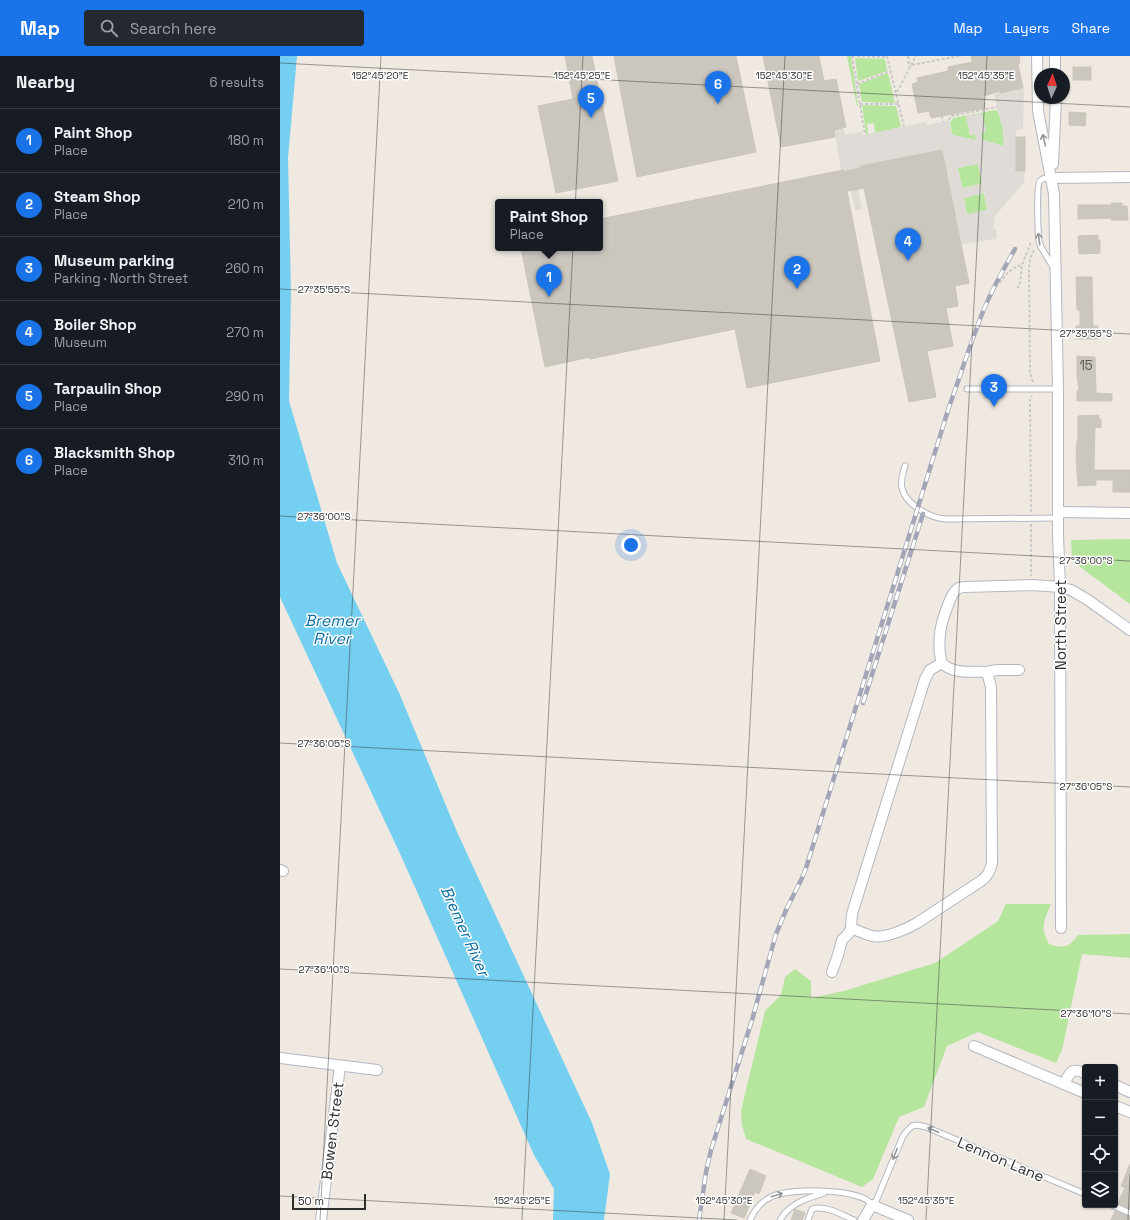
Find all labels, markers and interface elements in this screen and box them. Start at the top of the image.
search box [84,10,364,46]
text: Map [20,16,60,41]
icon: search [98,17,120,39]
text: Search here [130,19,216,38]
text: Map [953,19,983,37]
text: Layers [1005,19,1049,37]
text: Share [1071,19,1110,37]
north arrow [1034,68,1070,104]
text: 152°45'20"E [352,69,409,82]
text: 152°45'25"E [554,69,611,82]
text: 152°45'30"E [755,69,813,82]
text: 152°45'35"E [958,69,1015,82]
text: Nearby [16,71,75,93]
pin: 6 [705,71,731,104]
text: 6 results [210,74,264,91]
pin: 5 [578,85,604,118]
text: Paint Shop [54,123,132,142]
text: 1 [26,132,32,149]
text: 180 m [228,132,264,149]
one-way arrow [1040,134,1047,147]
text: Place [54,142,88,159]
text: Steam Shop [54,187,141,206]
text: 2 [25,196,33,213]
text: 210 m [228,196,264,213]
popup [495,199,603,251]
text: Place [54,206,88,223]
text: Paint Shop [510,207,588,226]
text: Place [510,226,544,243]
pin: 4 [895,228,921,261]
one-way arrow [1035,232,1043,245]
text: Museum parking [54,251,174,270]
pin: 2 [784,256,810,289]
text: 3 [25,260,33,277]
text: 260 m [225,260,264,277]
pin: 1 [536,264,562,297]
text: Parking · North Street [54,270,188,287]
text: 27°35'55"S [298,283,350,296]
text: Boiler Shop [54,315,137,334]
text: 4 [25,324,33,341]
text: 270 m [226,324,264,341]
text: 27°35'55"S [1060,327,1112,340]
text: Museum [54,334,107,351]
house number: 15 [1079,357,1093,374]
pin: 3 [981,374,1007,407]
text: Tarpaulin Shop [54,379,162,398]
text: 5 [25,388,33,405]
text: 290 m [225,388,264,405]
text: Place [54,398,88,415]
text: Blacksmith Shop [54,443,175,462]
text: 6 [25,452,33,469]
text: 310 m [228,452,264,469]
text: Place [54,462,88,479]
text: 27°36'00"S [297,510,351,523]
your location [621,535,641,555]
text: 27°36'00"S [1059,554,1113,567]
street label: North Street [1051,580,1070,670]
water label: Bremer River [304,610,361,649]
text: 27°36'05"S [298,737,350,750]
text: 27°36'05"S [1060,780,1112,793]
water label: Bremer River [436,882,495,981]
text: 27°36'10"S [298,963,350,976]
text: 27°36'10"S [1060,1007,1112,1020]
map controls [1082,1064,1118,1208]
button: + [1082,1064,1118,1100]
street label: Bowen Street [317,1081,347,1181]
button: − [1082,1100,1118,1136]
one-way arrow [927,1125,939,1133]
street label: Lennon Lane [955,1132,1047,1186]
button: locate [1082,1136,1118,1172]
one-way arrow [890,1148,898,1160]
button: layers [1082,1172,1118,1208]
one-way arrow [771,1190,783,1198]
scale bar [292,1192,366,1211]
text: 50 m [298,1194,324,1208]
text: 152°45'25"E [494,1194,551,1207]
text: 152°45'30"E [695,1194,753,1207]
text: 152°45'35"E [898,1194,955,1207]

